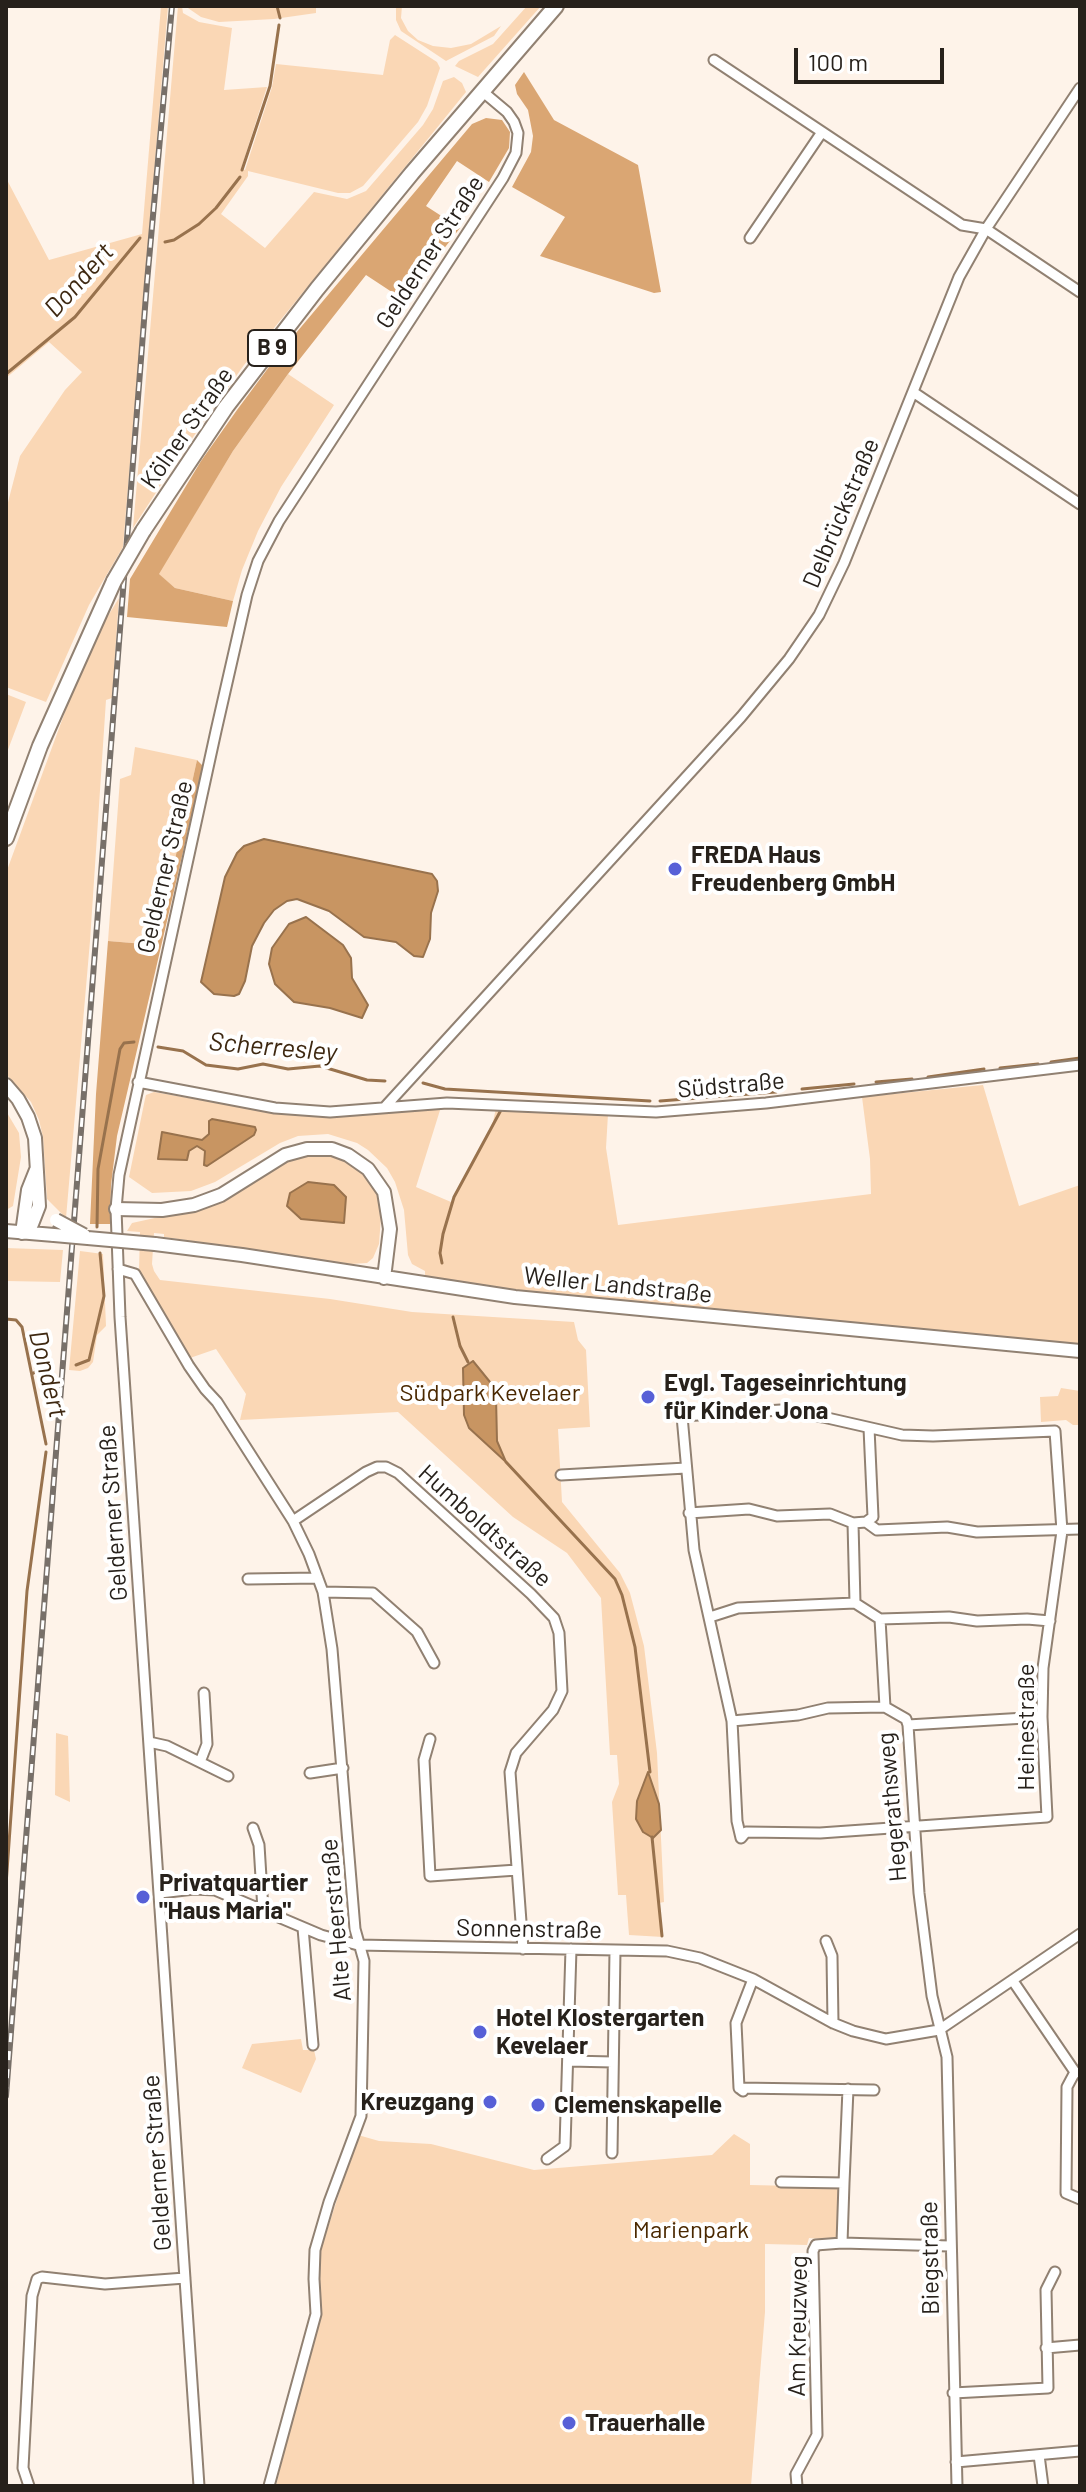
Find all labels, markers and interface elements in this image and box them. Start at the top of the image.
scale bar [798,32,948,82]
text: 100 m [808,47,868,76]
street label: Gelderner Straße [370,170,490,334]
water label: Dondert [38,237,120,323]
road number: B 9 [248,330,296,366]
street label: Kölner Straße [135,362,239,494]
street label: Delbrückstraße [797,434,885,592]
street label: Gelderner Straße [131,778,199,956]
place label: FREDA Haus Freudenberg GmbH [691,841,895,897]
marker: FREDA Haus Freudenberg GmbH [666,860,684,878]
water label: Scherresley [207,1026,339,1068]
street label: Südstraße [676,1066,786,1104]
street label: Weller Landstraße [522,1261,714,1309]
water label: Dondert [22,1327,74,1421]
place label: Evgl. Tageseinrichtung für Kinder Jona [664,1369,907,1425]
park label: Südpark Kevelaer [399,1379,581,1407]
marker: Evgl. Tageseinrichtung für Kinder Jona [639,1388,657,1406]
street label: Gelderner Straße [92,1424,134,1602]
street label: Humboldtstraße [413,1459,557,1593]
street label: Heinestraße [1012,1663,1040,1791]
street label: Hegerathsweg [871,1731,913,1883]
street label: Alte Heerstraße [315,1837,357,2003]
place label: Privatquartier "Haus Maria" [159,1869,308,1925]
marker: Privatquartier "Haus Maria" [134,1888,152,1906]
street label: Sonnenstraße [456,1913,602,1945]
place label: Hotel Klostergarten Kevelaer [496,2004,704,2060]
marker: Hotel Klostergarten Kevelaer [471,2023,489,2041]
street label: Gelderner Straße [136,2074,178,2252]
place label: Kreuzgang [360,2088,474,2116]
place label: Clemenskapelle [554,2091,722,2119]
marker: Kreuzgang [481,2093,499,2111]
marker: Clemenskapelle [529,2096,547,2114]
street label: Biegstraße [915,2201,945,2315]
park label: Marienpark [633,2216,749,2244]
street label: Am Kreuzweg [782,2255,814,2397]
place label: Trauerhalle [585,2409,705,2437]
marker: Trauerhalle [560,2414,578,2432]

